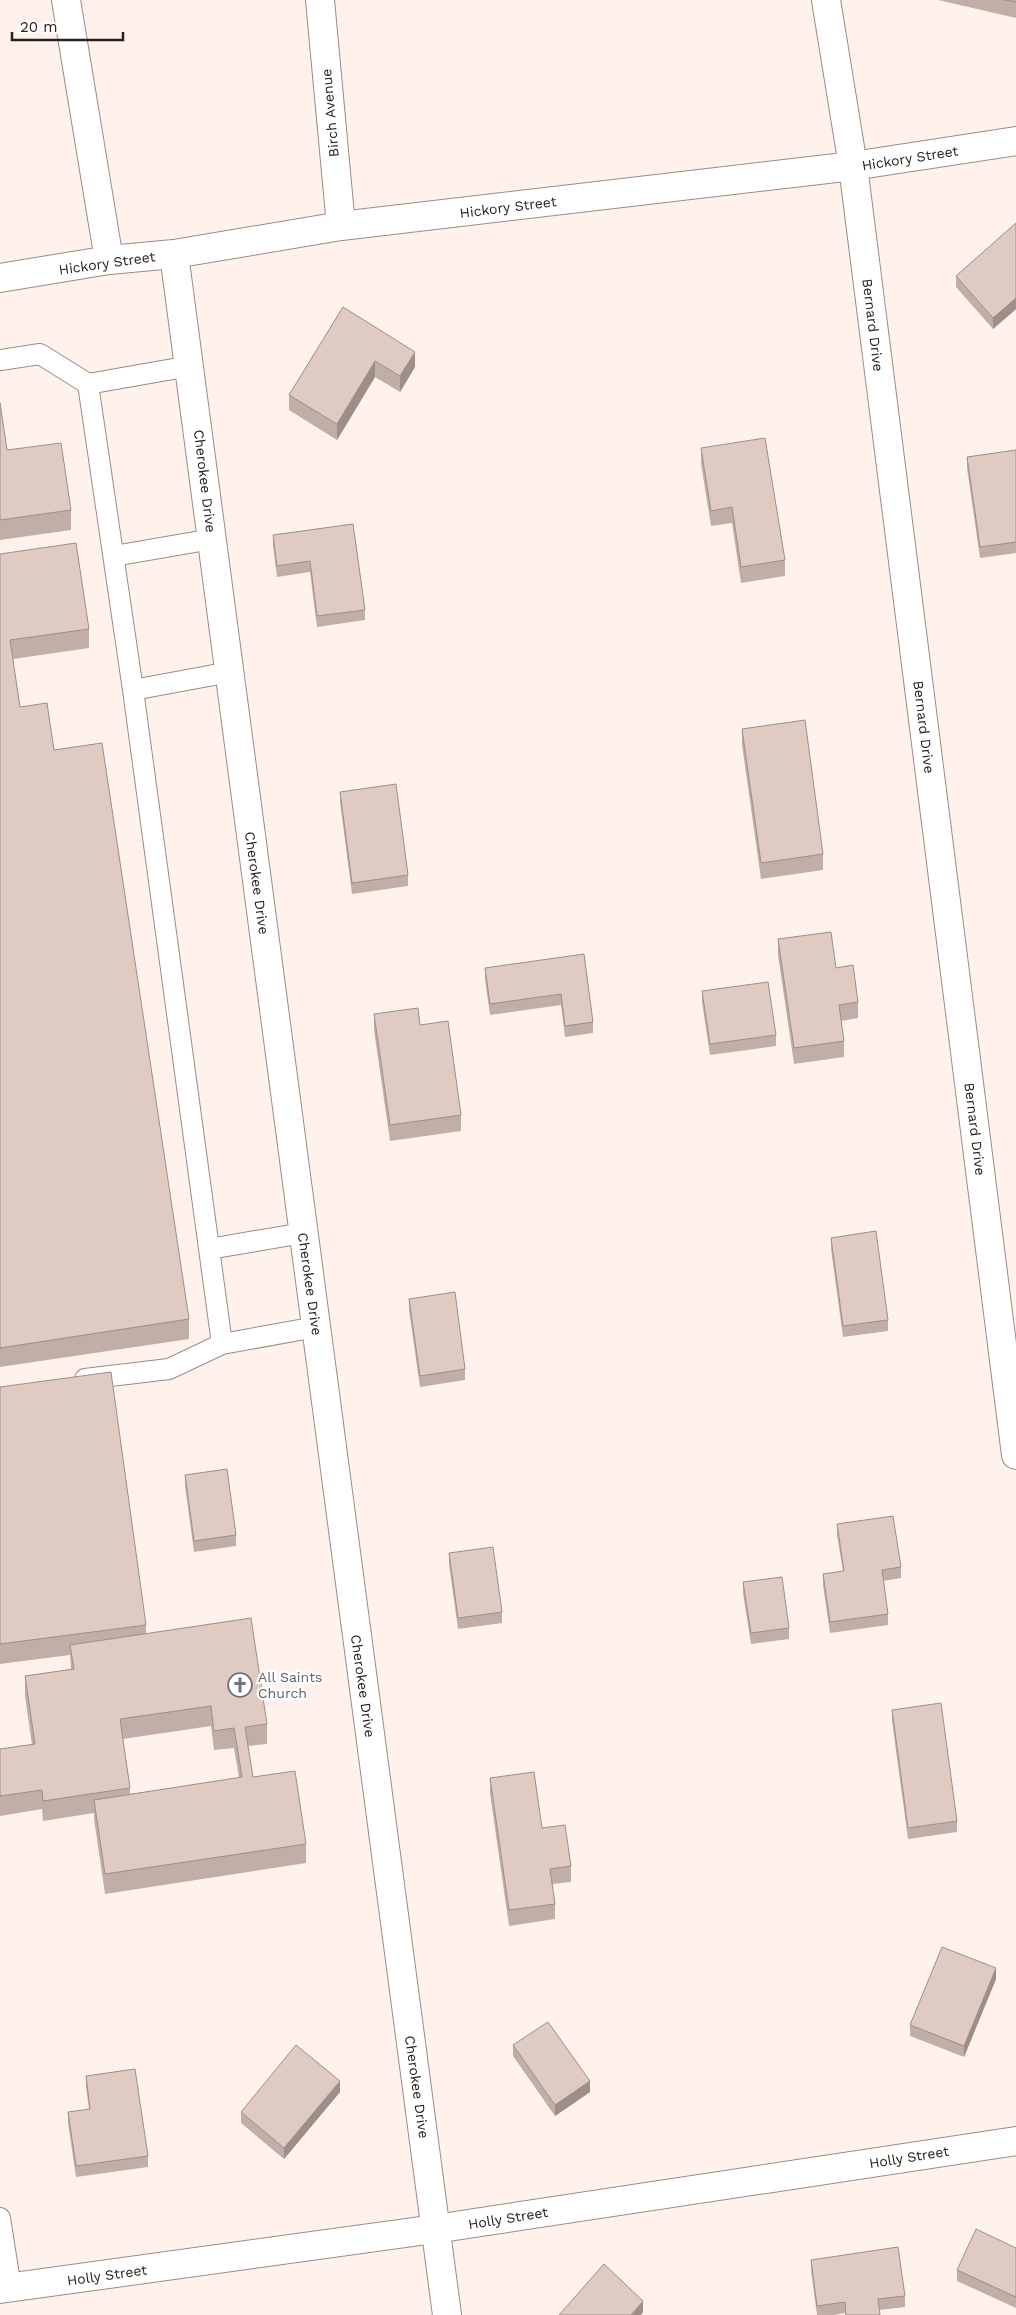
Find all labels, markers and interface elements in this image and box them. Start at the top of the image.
scale bar [12,10,124,42]
text: 20 m [20,18,58,36]
street label: Birch Avenue [318,68,342,158]
street label: Hickory Street [861,142,959,174]
street label: Hickory Street [459,193,557,221]
street label: Hickory Street [58,248,156,278]
street label: Bernard Drive [859,278,887,372]
street label: Cherokee Drive [191,429,219,533]
street label: Bernard Drive [910,680,938,774]
street label: Cherokee Drive [242,831,272,935]
street label: Bernard Drive [961,1082,989,1176]
street label: Cherokee Drive [295,1232,325,1336]
street label: Cherokee Drive [348,1634,378,1738]
place label: All Saints Church [258,1669,322,1701]
church icon: All Saints Church [227,1672,253,1698]
street label: Cherokee Drive [402,2035,432,2139]
street label: Holly Street [868,2143,950,2171]
street label: Holly Street [467,2204,549,2232]
street label: Holly Street [66,2261,148,2289]

